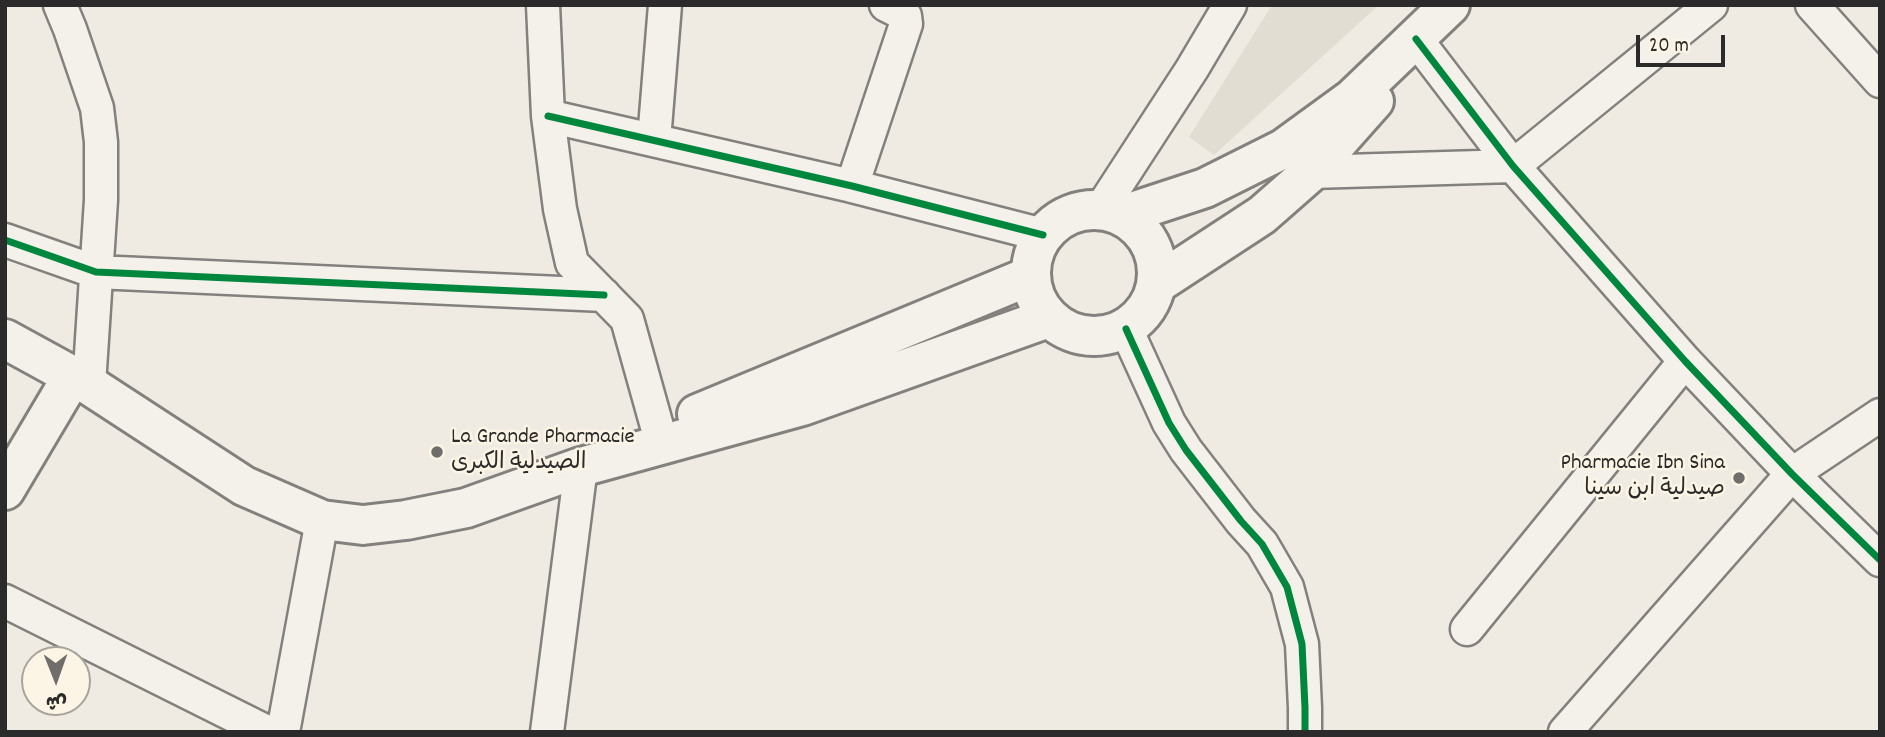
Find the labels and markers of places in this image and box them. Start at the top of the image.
place label: La Grande Pharmacie الصيدلية الكبرى [451,425,635,479]
marker: La Grande Pharmacie الصيدلية الكبرى [429,444,445,460]
place label: Pharmacie Ibn Sina صيدلية ابن سينا [1561,451,1725,505]
marker: Pharmacie Ibn Sina صيدلية ابن سينا [1731,470,1747,486]

